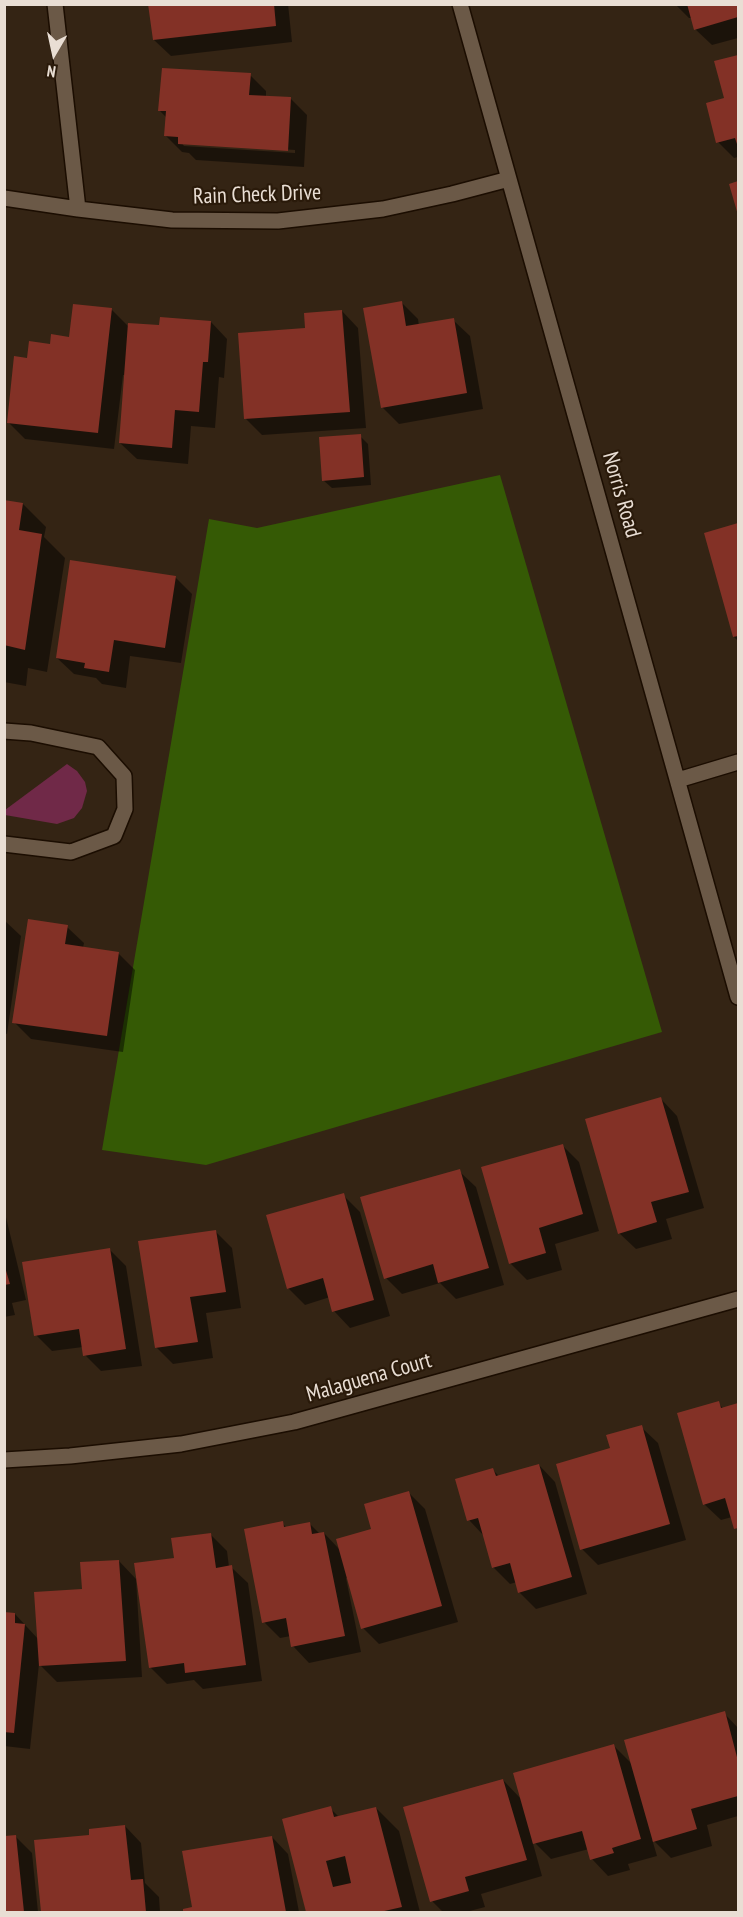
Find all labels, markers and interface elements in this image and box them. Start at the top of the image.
north arrow [24,24,84,84]
text: N [45,61,57,82]
street label: Rain Check Drive [193,180,321,210]
street label: Norris Road [596,449,646,541]
street label: Malaguena Court [303,1348,435,1408]

